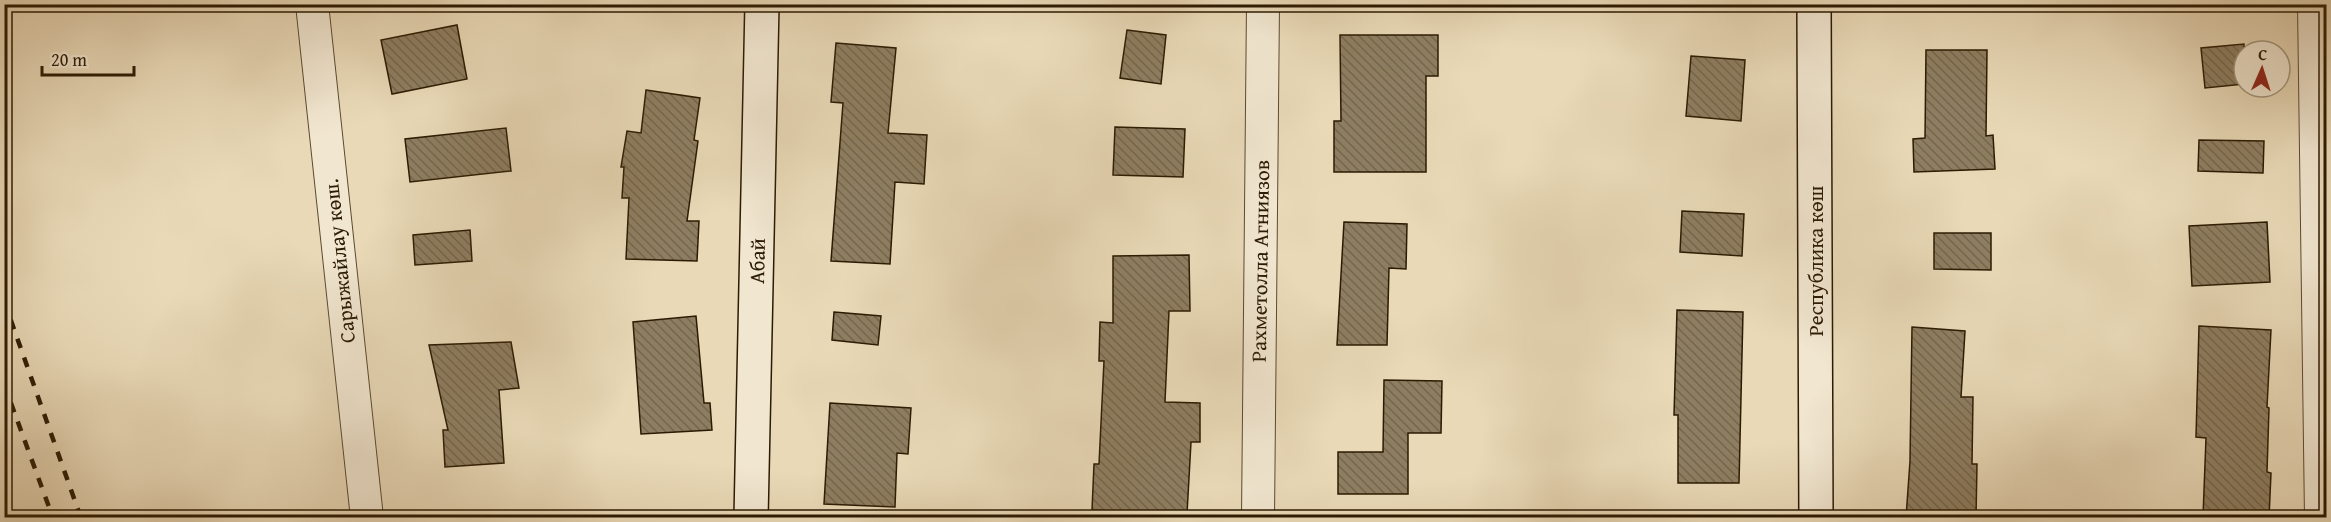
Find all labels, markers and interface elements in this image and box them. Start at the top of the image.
scale bar [42,39,134,77]
north arrow [2232,39,2292,99]
text: С [2258,42,2268,66]
text: 20 m [51,46,87,73]
street label: Рахметолла Агниязов [1243,160,1277,362]
street label: Сарыжайлау көш. [315,177,363,345]
street label: Республика көш [1800,185,1831,337]
street label: Абай [741,238,773,284]

